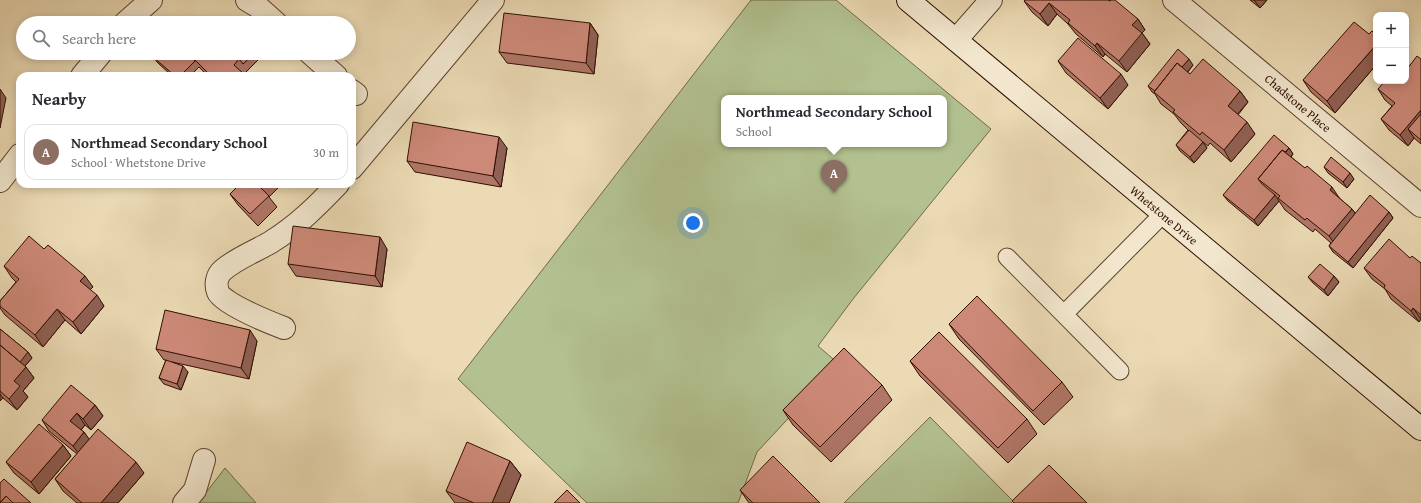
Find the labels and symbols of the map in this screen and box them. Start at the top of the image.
street label: Chadstone Place [1261,70,1335,136]
pin: A [821,160,847,193]
street label: Whetstone Drive [1126,182,1202,249]
your location [683,213,703,233]

